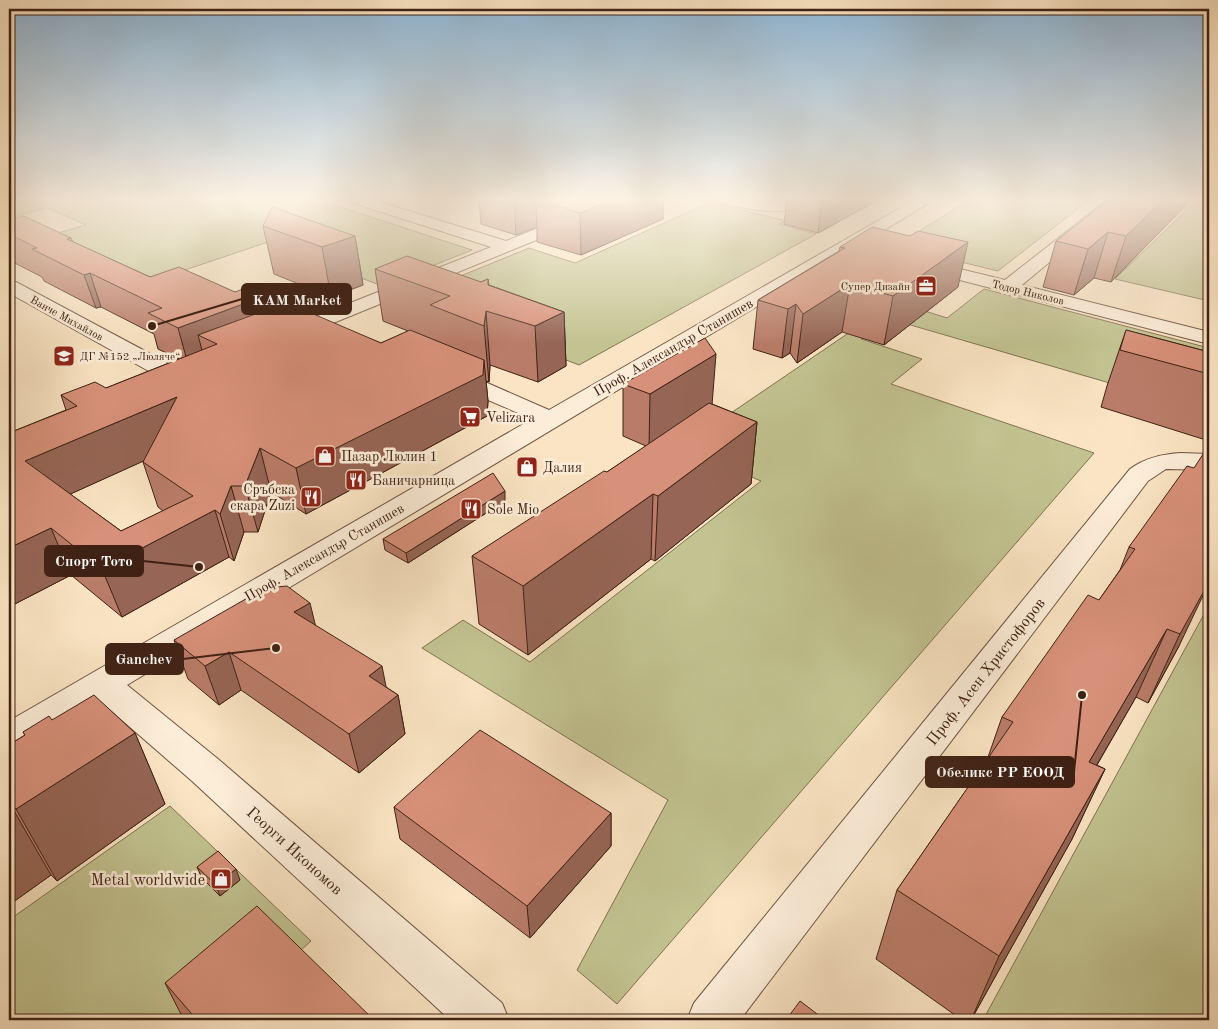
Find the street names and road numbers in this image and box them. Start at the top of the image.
street label: Тодор Николов [991,279,1065,308]
street label: Ванче Михайлов [28,295,104,344]
street label: Проф. Александър Станишев [591,296,756,400]
street label: Проф. Александър Станишев [242,501,407,605]
street label: Проф. Асен Христофоров [924,596,1049,749]
street label: Георги Икономов [243,804,345,898]

